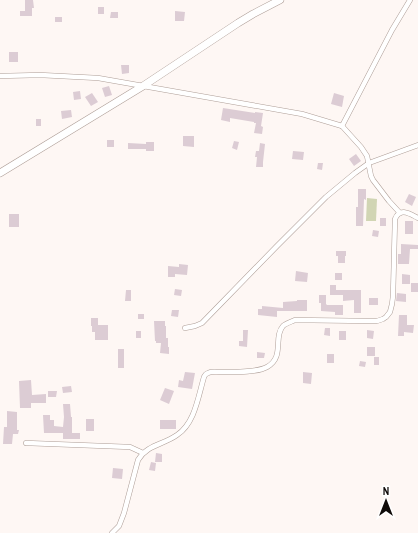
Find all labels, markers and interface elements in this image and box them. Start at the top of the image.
north arrow [366,481,406,521]
text: N [383,484,389,498]

